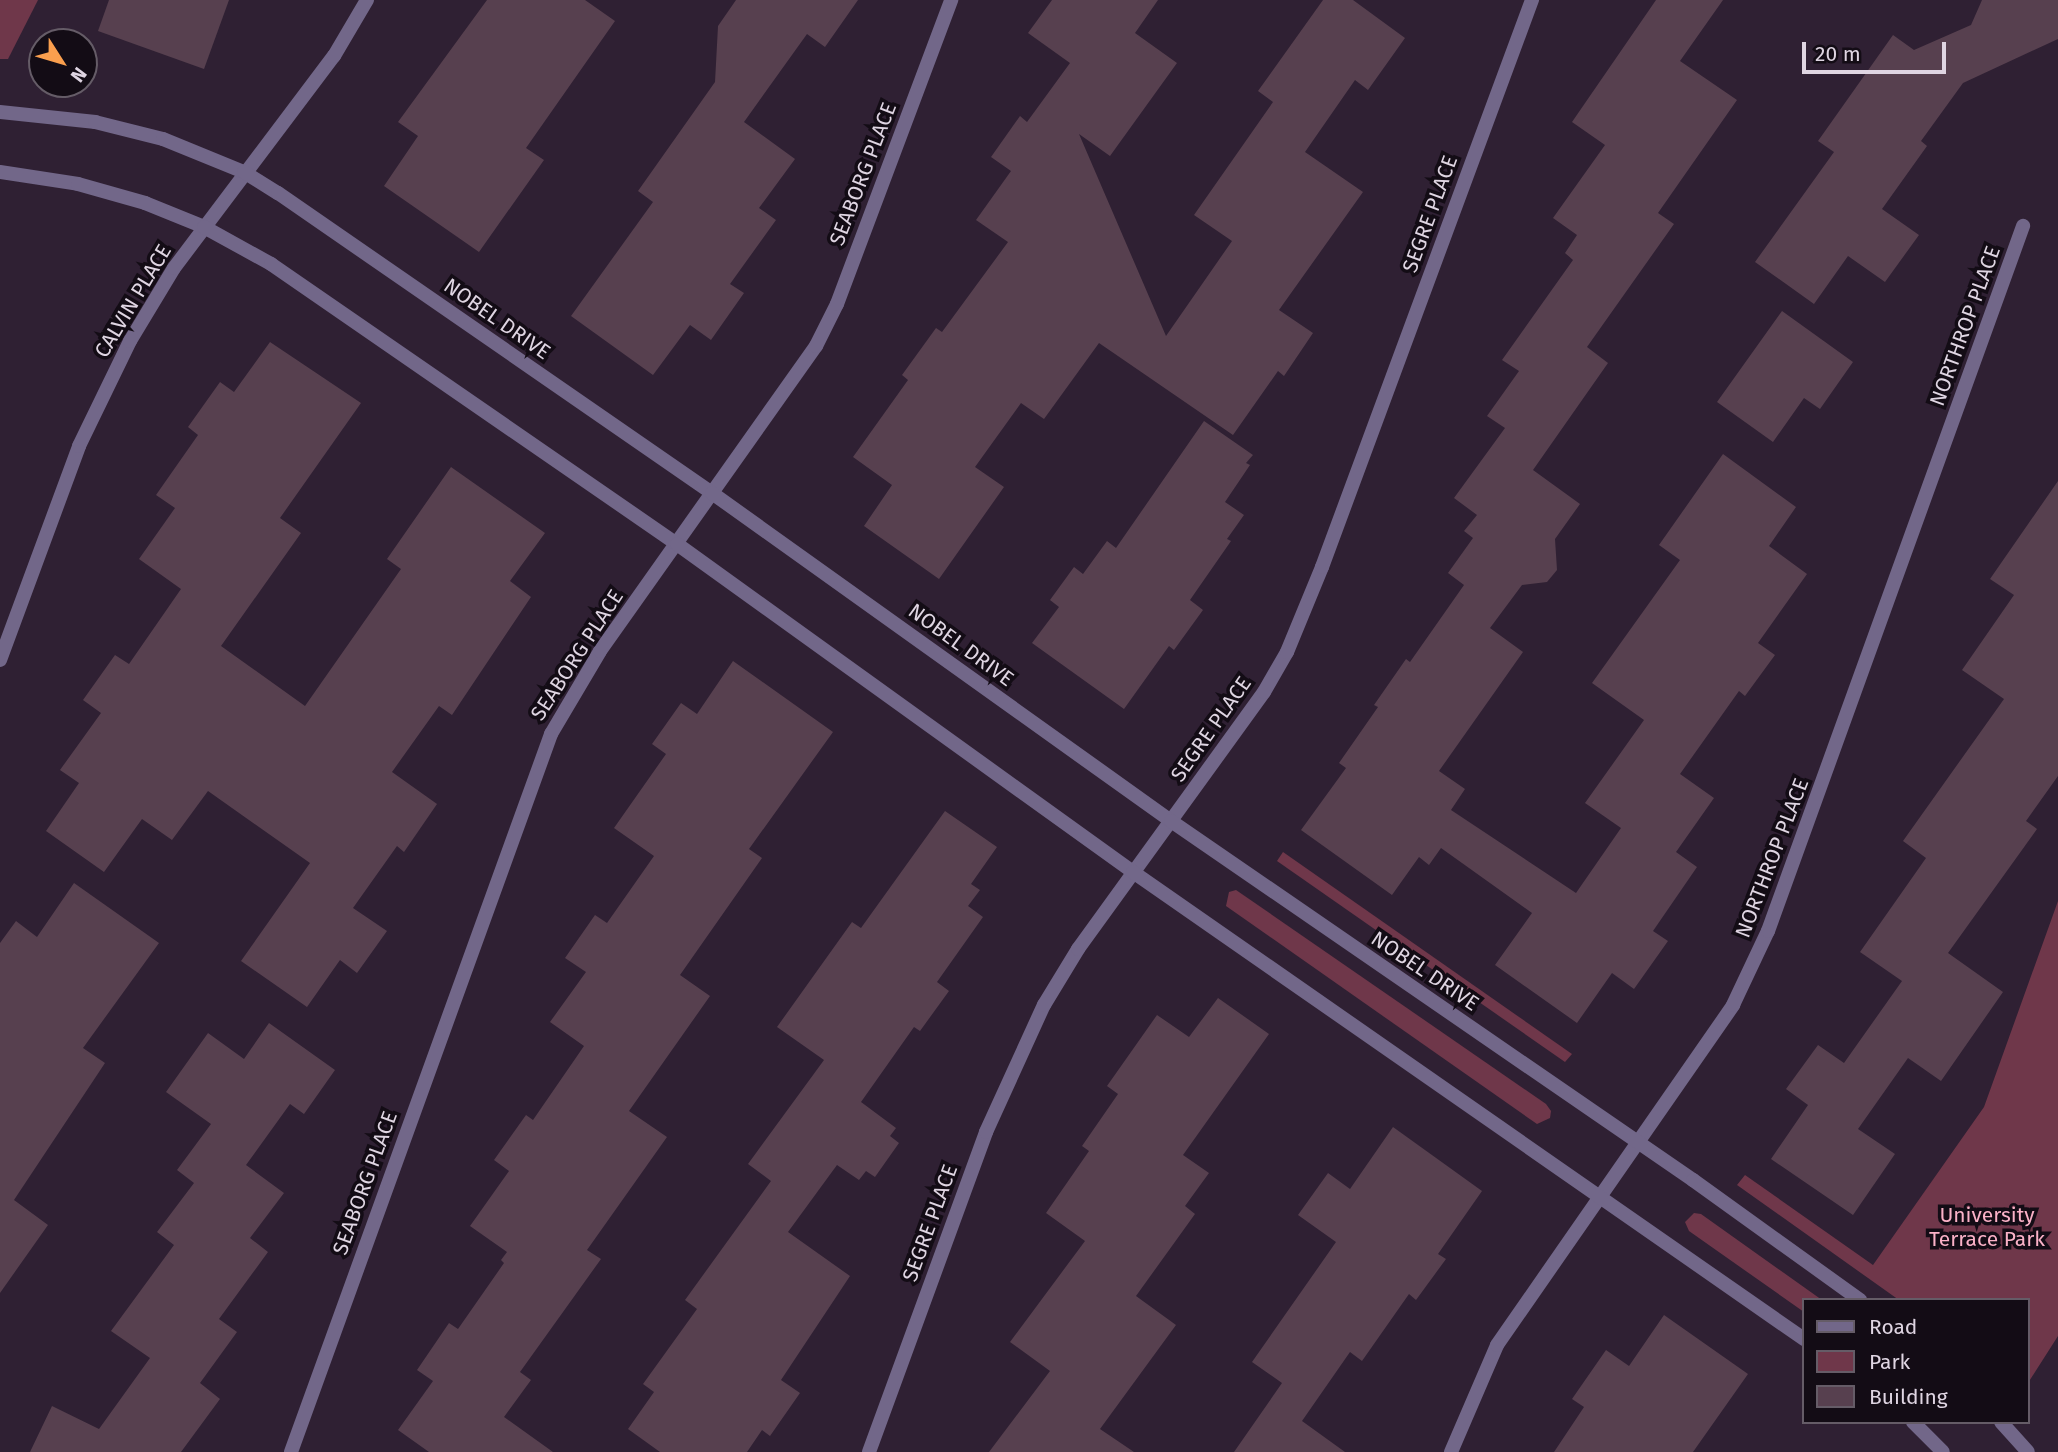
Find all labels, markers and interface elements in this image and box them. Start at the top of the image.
north arrow [28,28,98,98]
scale bar [1806,28,1950,72]
text: 20 m [1815,41,1861,67]
text: N [66,63,92,87]
street label: SEABORG PLACE [824,99,902,249]
street label: SEGRE PLACE [1397,152,1463,276]
street label: CALVIN PLACE [89,240,177,362]
street label: NORTHROP PLACE [1924,242,2006,410]
street label: NOBEL DRIVE [439,273,555,365]
street label: SEABORG PLACE [525,585,629,725]
street label: NOBEL DRIVE [903,598,1019,692]
street label: SEGRE PLACE [1166,672,1256,786]
street label: NORTHROP PLACE [1730,775,1814,941]
street label: NOBEL DRIVE [1366,926,1484,1016]
street label: SEABORG PLACE [327,1108,403,1258]
street label: SEGRE PLACE [897,1161,963,1285]
park label: University Terrace Park [1929,1202,2045,1252]
legend [1802,1298,2030,1424]
text: Road [1869,1314,1917,1340]
text: Park [1869,1349,1910,1375]
text: Building [1869,1384,1948,1410]

